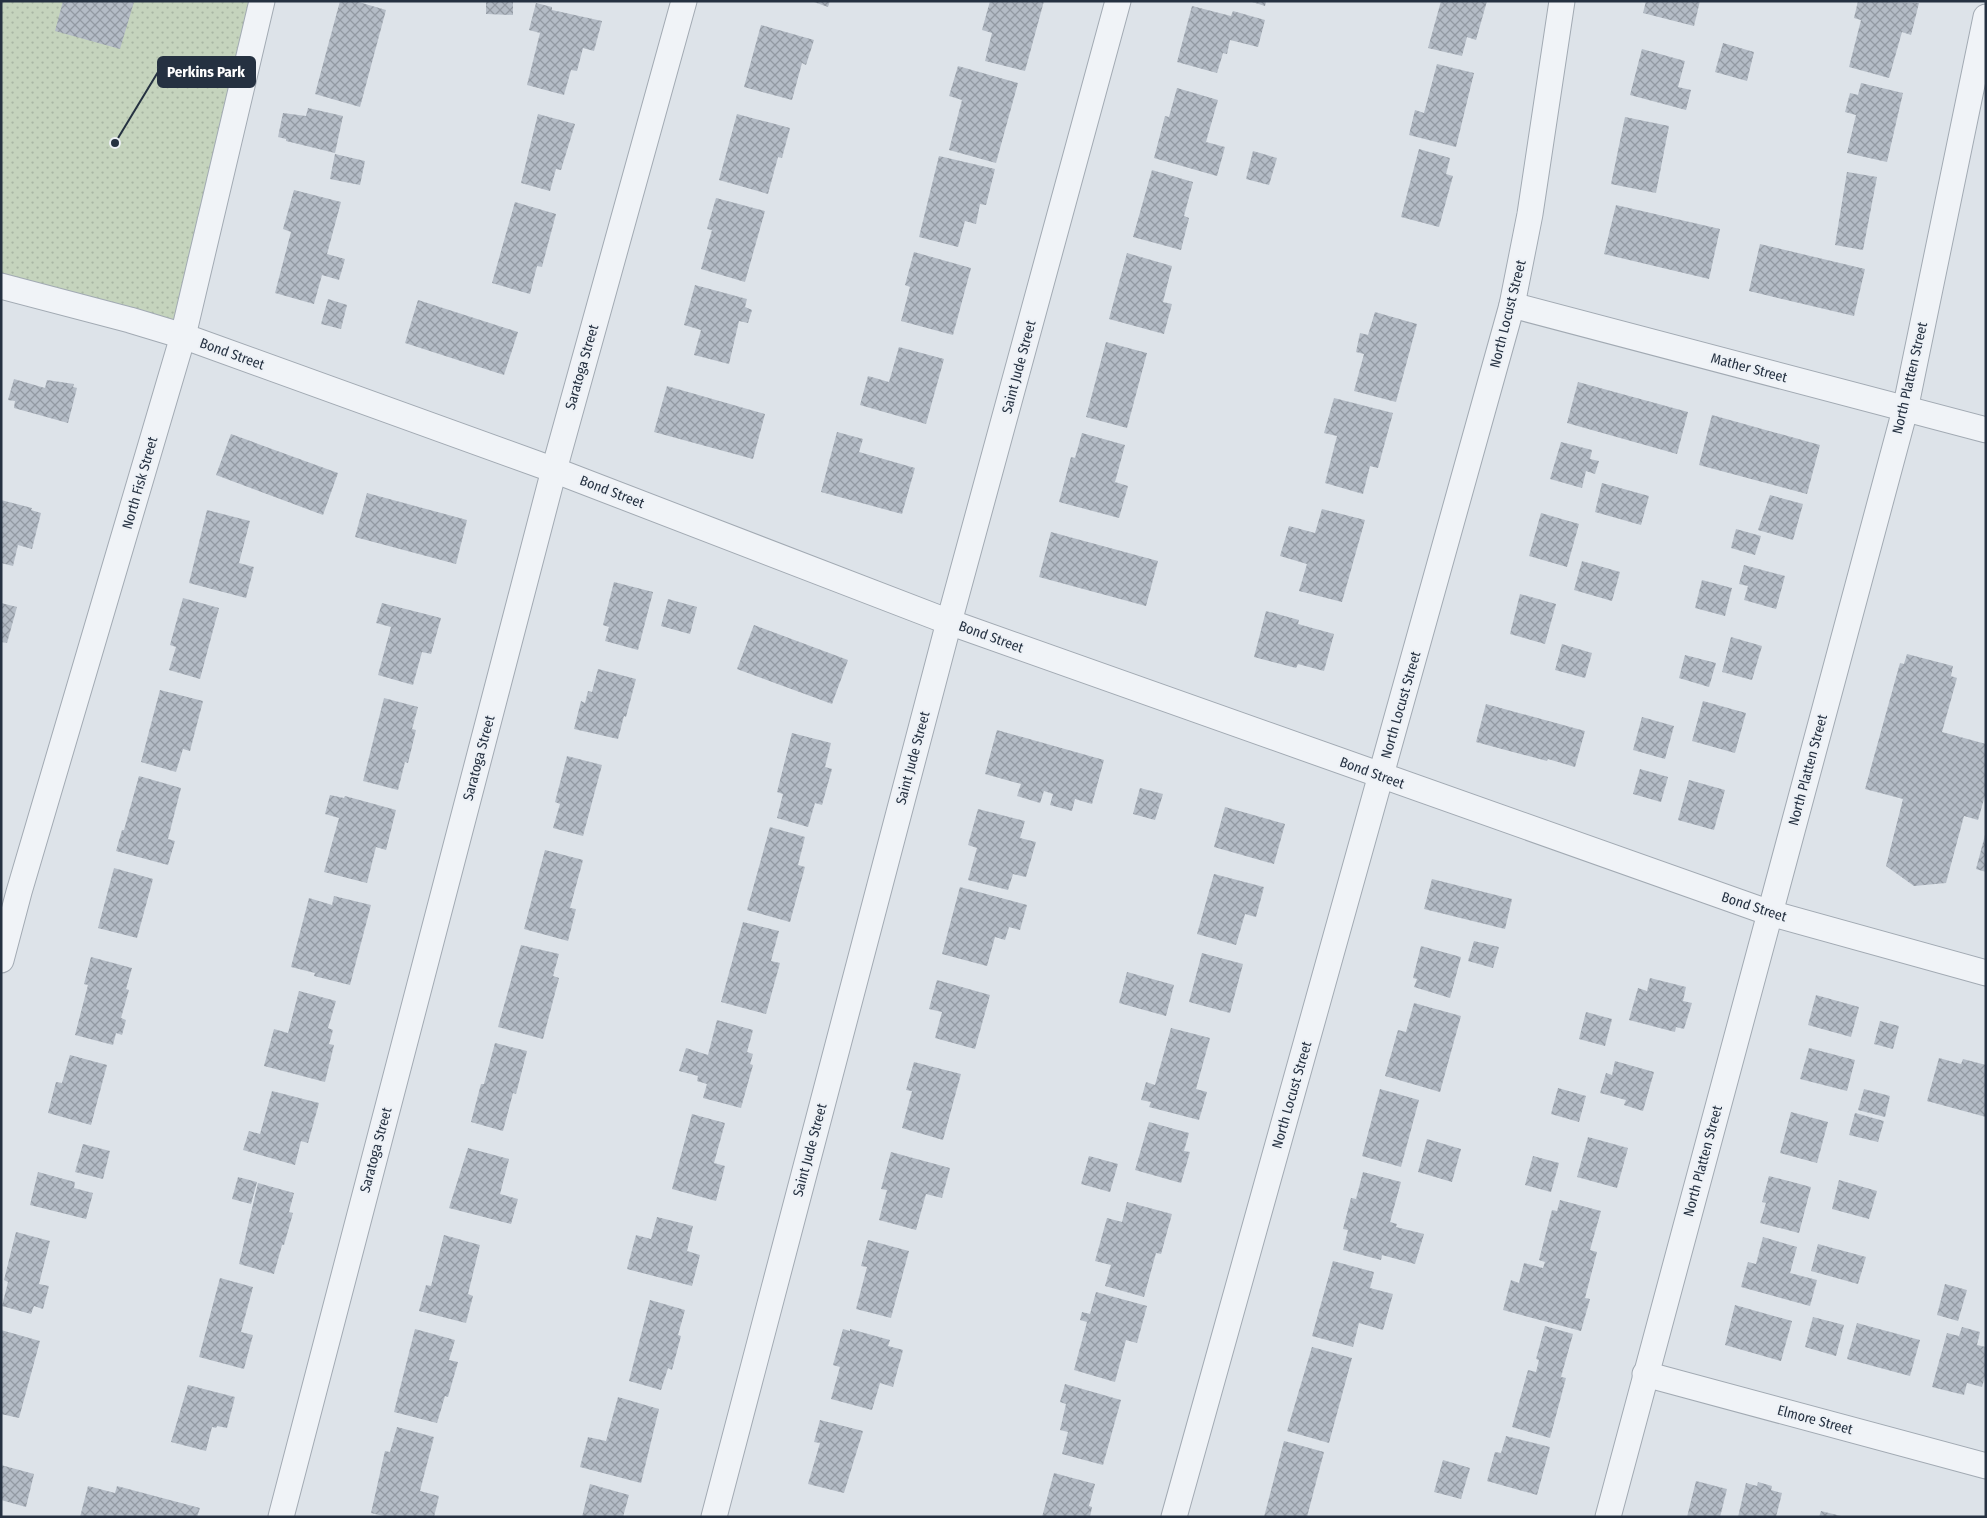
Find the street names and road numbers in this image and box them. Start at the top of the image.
street label: North Locust Street [1486,258,1530,370]
street label: Saint Jude Street [998,318,1040,415]
street label: North Platten Street [1889,320,1931,436]
street label: Saratoga Street [562,322,602,412]
street label: Bond Street [197,334,267,374]
street label: Mather Street [1709,350,1789,386]
street label: North Fisk Street [119,434,161,531]
street label: Bond Street [577,472,647,512]
street label: Bond Street [956,617,1026,657]
street label: North Locust Street [1378,649,1425,761]
street label: Saint Jude Street [892,709,934,806]
street label: North Platten Street [1785,712,1831,828]
street label: Saratoga Street [459,713,499,803]
street label: Bond Street [1337,753,1407,793]
street label: Bond Street [1719,888,1789,926]
street label: North Locust Street [1269,1039,1316,1151]
street label: Saint Jude Street [789,1101,831,1198]
street label: North Platten Street [1680,1103,1726,1219]
street label: Saratoga Street [356,1105,396,1195]
street label: Elmore Street [1775,1402,1855,1438]

